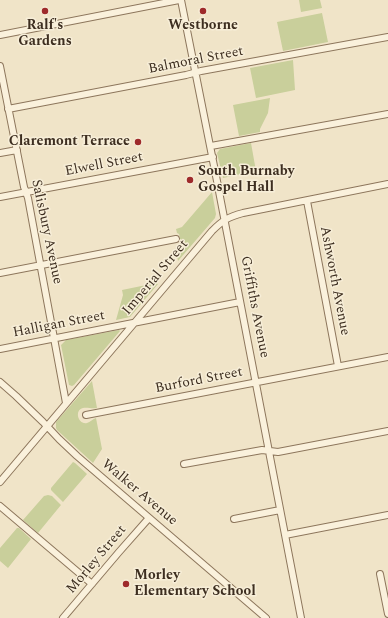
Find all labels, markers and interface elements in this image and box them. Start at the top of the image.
marker: Ralf's Gardens [40,6,50,16]
marker: Westborne [198,6,208,16]
place label: Ralf's Gardens [18,18,72,50]
place label: Westborne [168,18,238,34]
street label: Balmoral Street [147,44,245,78]
place label: Claremont Terrace [9,134,130,150]
marker: Claremont Terrace [133,137,143,147]
street label: Elwell Street [64,149,144,181]
place label: South Burnaby Gospel Hall [198,164,294,196]
marker: South Burnaby Gospel Hall [185,175,195,185]
street label: Salisbury Avenue [27,178,65,286]
street label: Ashworth Avenue [315,225,353,337]
street label: Imperial Street [120,237,192,319]
street label: Griffiths Avenue [236,255,272,359]
street label: Halligan Street [12,308,106,342]
street label: Burford Street [154,364,244,398]
street label: Walker Avenue [98,456,180,530]
street label: Morley Street [63,522,131,598]
place label: Morley Elementary School [134,568,256,600]
marker: Morley Elementary School [121,579,131,589]

